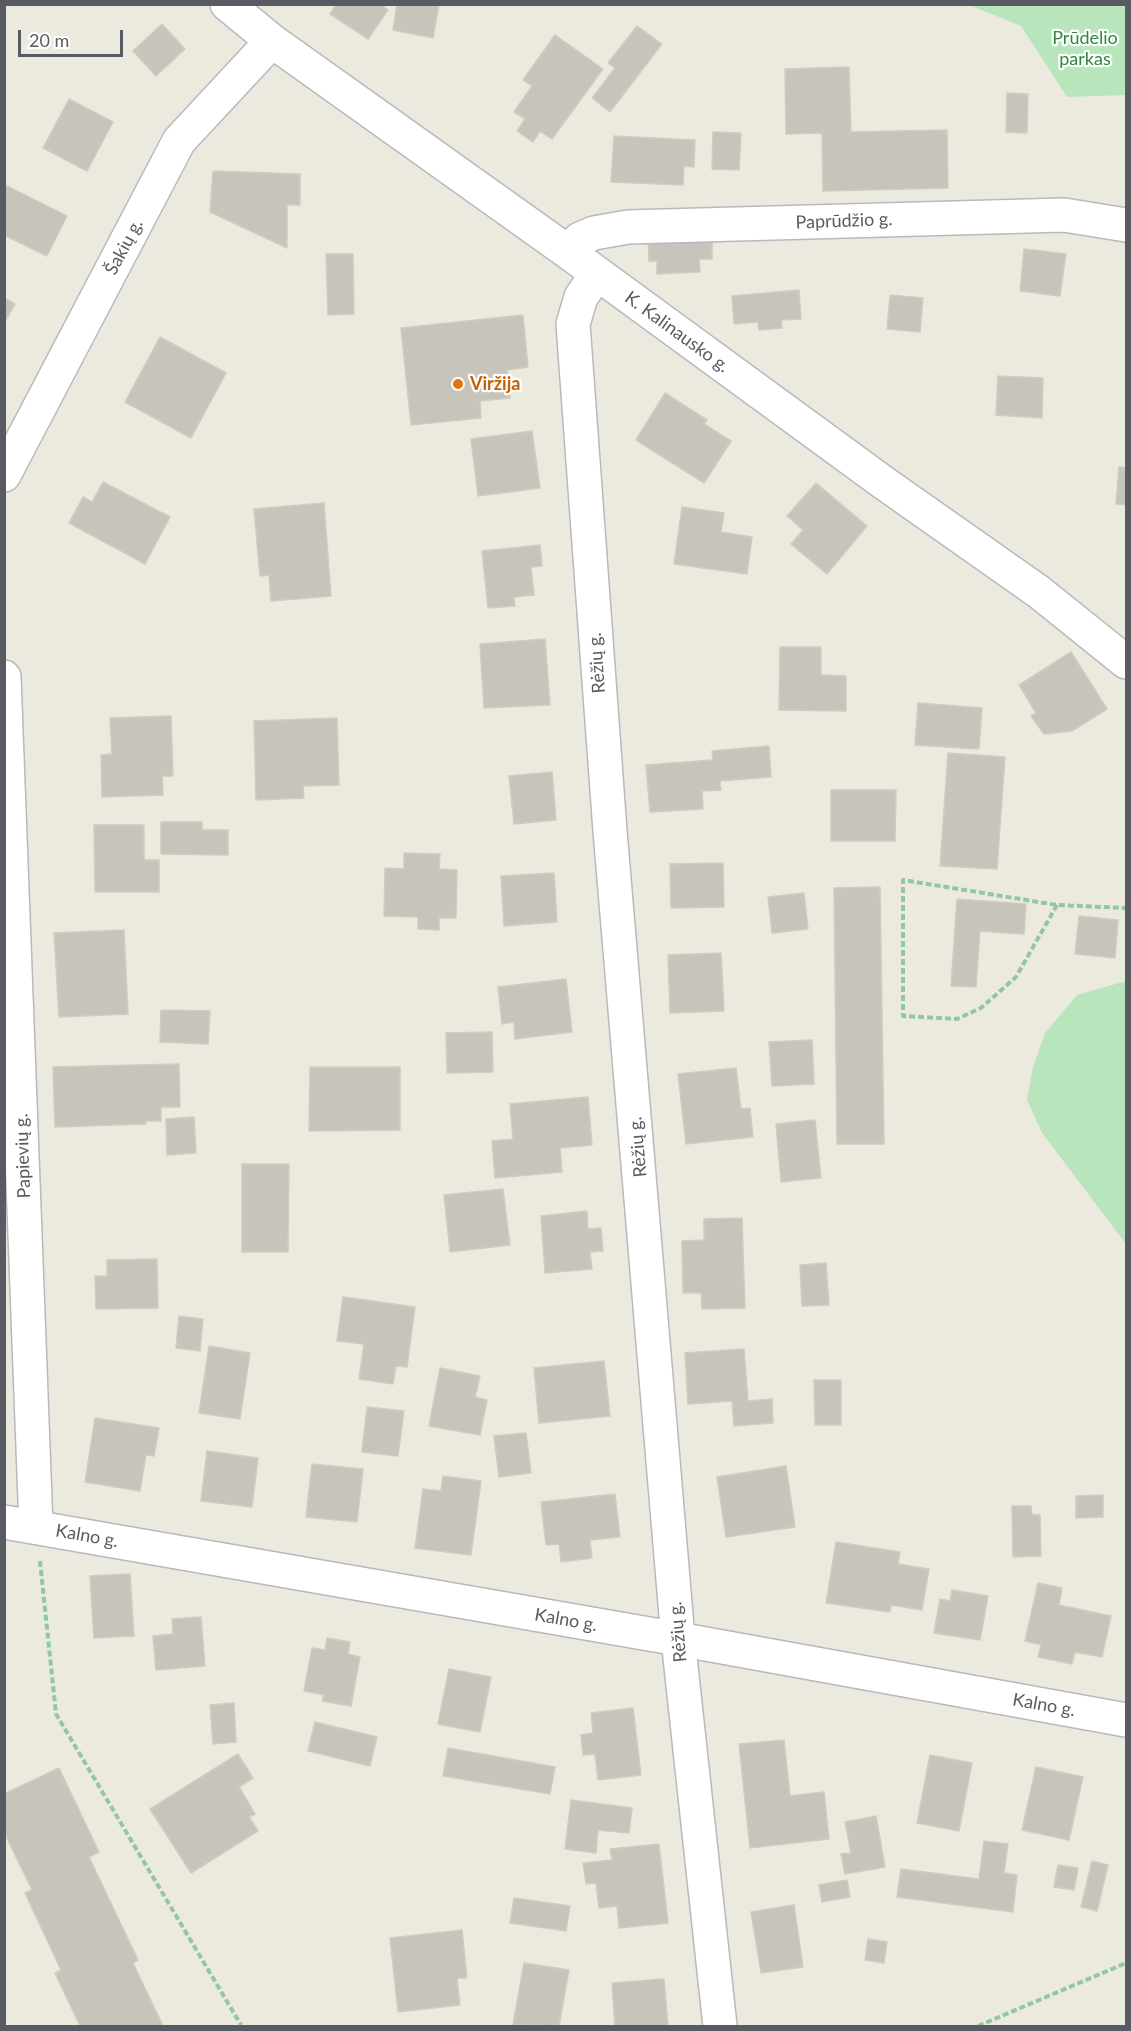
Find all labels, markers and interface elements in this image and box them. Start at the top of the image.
scale bar [21,18,126,56]
park label: Prūdelio parkas [1052,27,1118,70]
text: 20 m [29,29,69,51]
street label: Paprūdžio g. [795,209,893,233]
street label: Šakių g. [100,215,148,279]
street label: K. Kalinausko g. [620,287,734,377]
place label: Viržija [470,373,520,395]
marker: Viržija [451,377,465,391]
street label: Rėžių g. [584,632,610,694]
street label: Papievių g. [11,1113,35,1199]
street label: Rėžių g. [625,1116,651,1178]
street label: Kalno g. [54,1520,120,1552]
street label: Rėžių g. [665,1601,691,1663]
street label: Kalno g. [533,1604,599,1636]
street label: Kalno g. [1011,1689,1077,1721]

